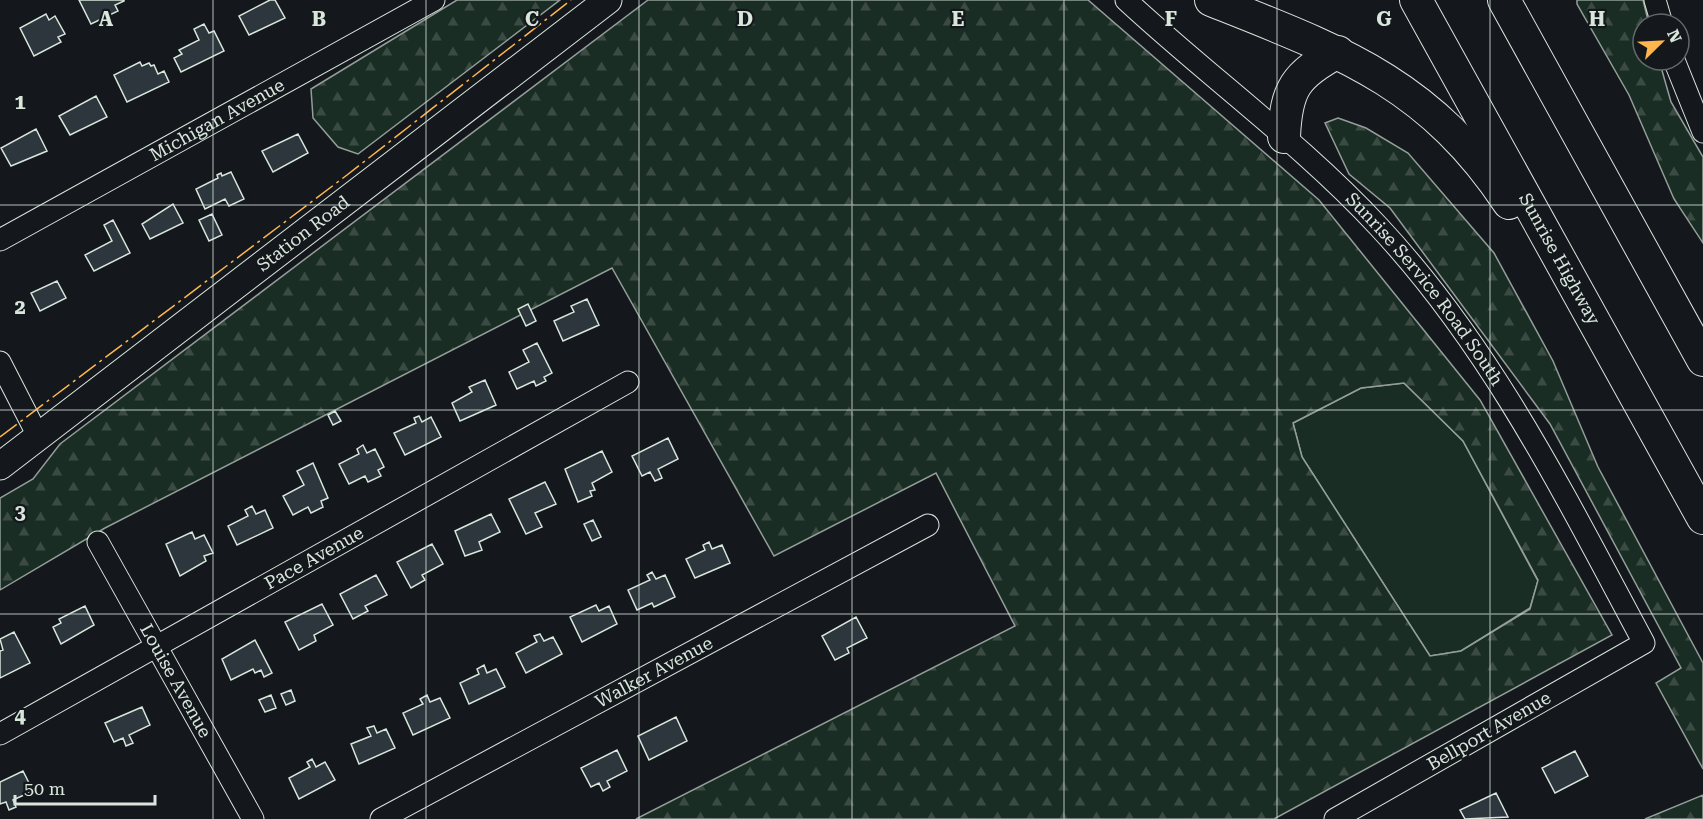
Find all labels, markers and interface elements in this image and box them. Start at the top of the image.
text: A [99,7,114,31]
text: B [312,7,326,31]
text: C [525,7,539,31]
text: D [737,7,753,31]
text: E [952,7,965,31]
text: F [1165,7,1177,31]
text: G [1376,7,1392,31]
text: H [1589,7,1605,31]
north arrow [1631,12,1691,72]
text: N [1663,27,1685,46]
street label: Michigan Avenue [146,74,288,165]
text: 1 [14,90,26,114]
street label: Sunrise Service Road South [1342,188,1508,389]
street label: Sunrise Highway [1515,189,1605,328]
street label: Station Road [252,191,354,275]
text: 2 [14,295,26,319]
text: 3 [14,500,26,524]
street label: Pace Avenue [261,522,367,594]
street label: Louise Avenue [136,620,216,741]
street label: Walker Avenue [592,632,716,712]
street label: Bellport Avenue [1423,687,1554,774]
text: 4 [14,704,26,728]
scale bar [15,768,154,806]
text: 50 m [24,778,65,799]

